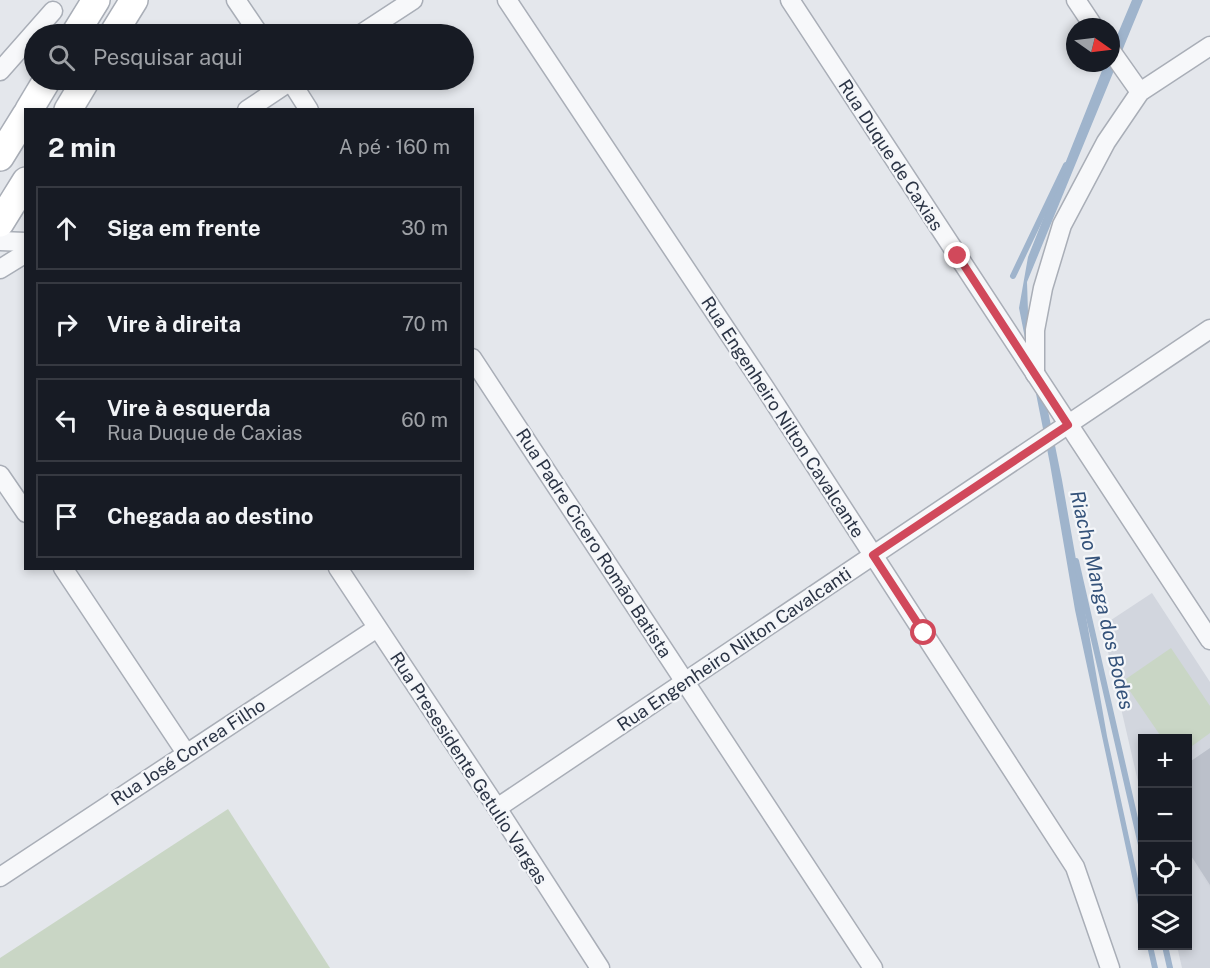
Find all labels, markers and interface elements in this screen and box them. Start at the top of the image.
north arrow [1066,18,1120,72]
search box [24,24,474,90]
icon: search [45,41,78,74]
text: Pesquisar aqui [93,44,243,70]
street label: Rua Duque de Caxias [834,76,948,234]
text: 2 min [48,132,116,163]
text: A pé · 160 m [339,135,450,159]
icon: ahead [50,212,83,245]
text: Siga em frente [107,215,261,241]
text: 30 m [401,216,448,240]
route end [944,242,970,268]
street label: Rua Engenheiro Nilton Cavalcante [697,293,869,541]
icon: right [50,308,83,341]
text: Vire à direita [107,311,241,337]
text: 70 m [402,312,448,336]
text: Vire à esquerda [107,395,271,421]
icon: left [50,404,83,437]
text: 60 m [401,408,448,432]
text: Rua Duque de Caxias [107,421,302,445]
street label: Rua Padre Cicero Romão Batista [512,424,676,662]
water label: Riacho Manga dos Bodes [1065,488,1139,712]
icon: arrive [50,500,83,533]
text: Chegada ao destino [107,503,313,529]
street label: Rua Engenheiro Nilton Cavalcanti [613,563,855,735]
route start [910,619,936,645]
street label: Rua Presesidente Getulio Vargas [386,648,552,888]
street label: Rua José Correa Filho [107,694,269,810]
map controls [1138,734,1192,950]
button: + [1138,734,1192,788]
button: − [1138,788,1192,842]
button: locate [1138,842,1192,896]
button: layers [1138,896,1192,950]

